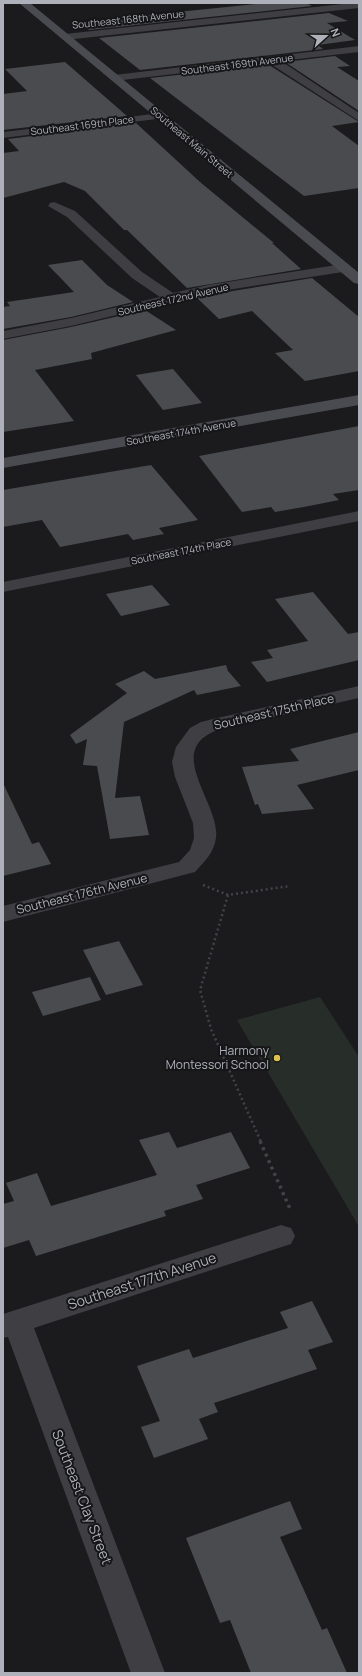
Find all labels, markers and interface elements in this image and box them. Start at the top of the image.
street label: Southeast 168th Avenue [71,6,185,32]
north arrow [306,16,346,56]
text: N [327,26,344,39]
street label: Southeast 169th Avenue [180,50,294,78]
street label: Southeast Main Street [148,103,236,181]
street label: Southeast 169th Place [30,112,135,138]
street label: Southeast 172nd Avenue [116,279,230,319]
street label: Southeast 174th Avenue [125,415,237,449]
street label: Southeast 174th Place [130,534,233,568]
street label: Southeast 175th Place [212,689,336,734]
street label: Southeast 176th Avenue [15,869,149,918]
place label: Harmony Montessori School [166,1042,270,1073]
marker: Harmony Montessori School [272,1053,282,1063]
street label: Southeast 177th Avenue [65,1247,219,1314]
street label: Southeast Clay Street [48,1427,117,1567]

